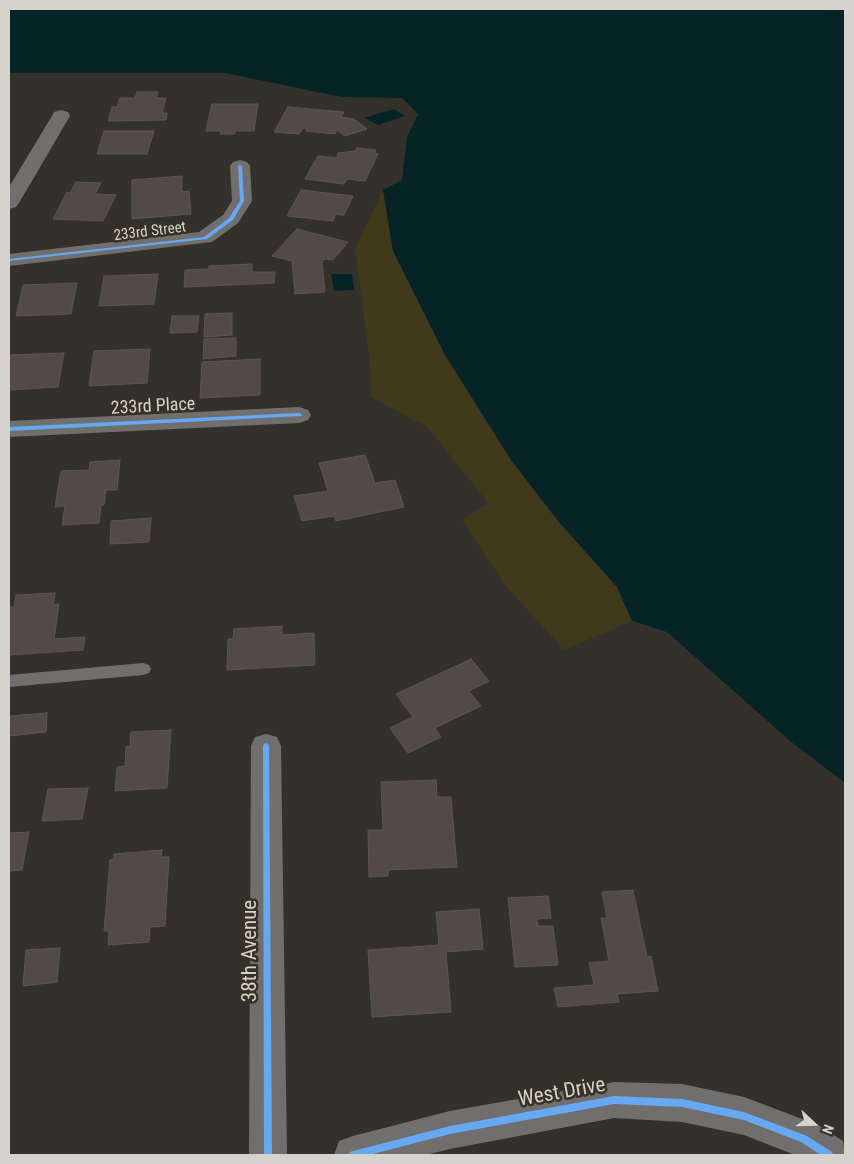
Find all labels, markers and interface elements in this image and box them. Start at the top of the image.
street label: 233rd Street [113,219,187,245]
street label: 233rd Place [110,394,196,420]
street label: 38th Avenue [238,900,264,1002]
street label: West Drive [516,1073,608,1113]
north arrow [789,1099,839,1149]
text: N [819,1122,837,1136]

